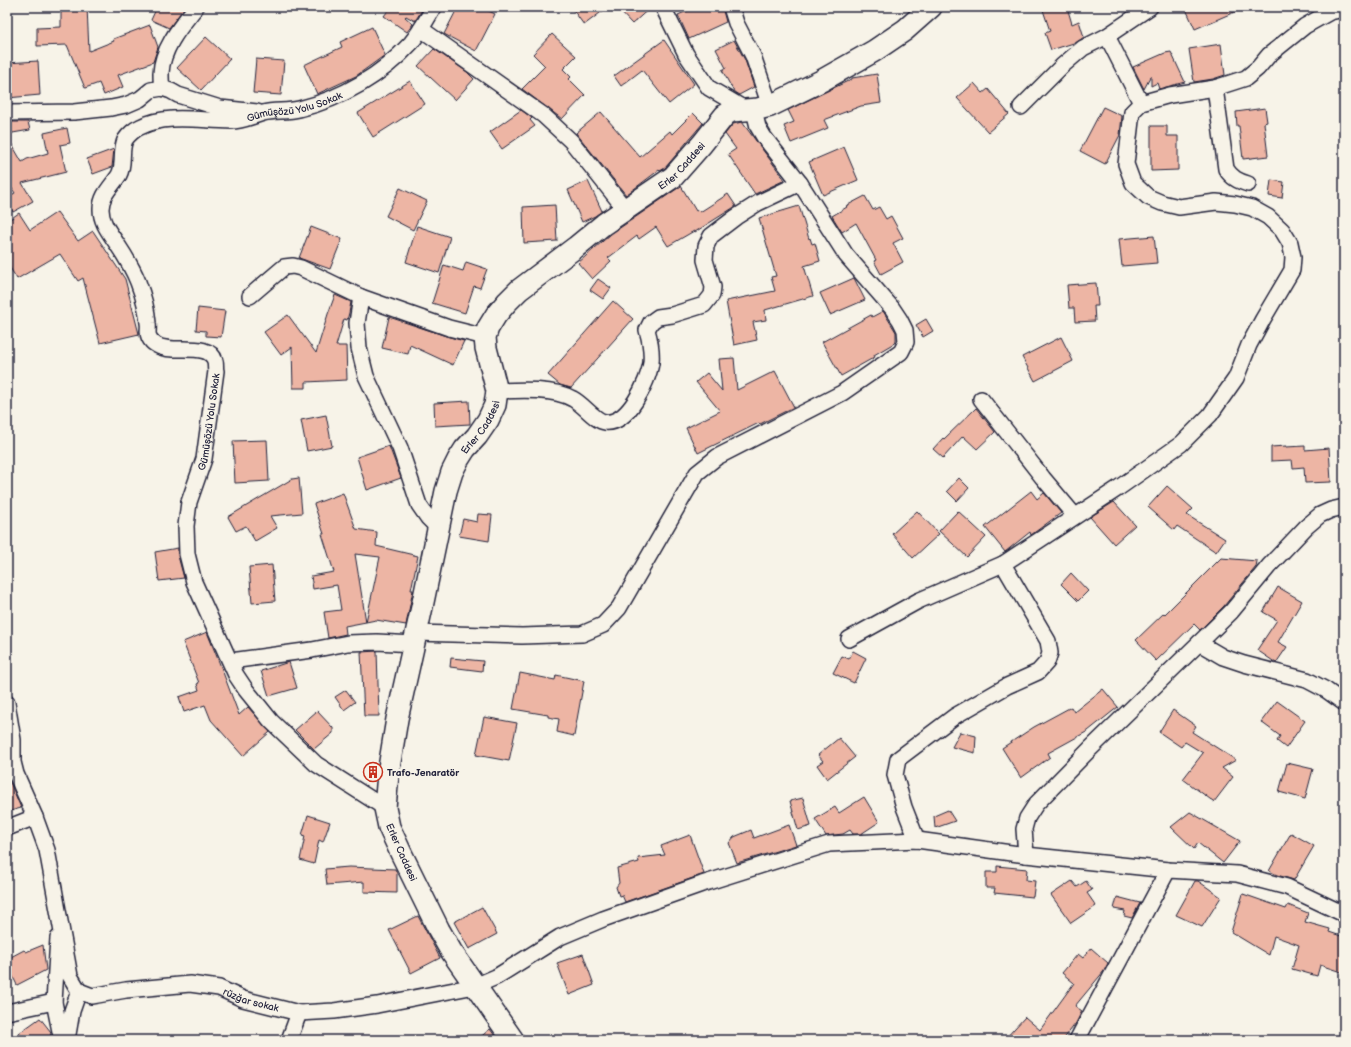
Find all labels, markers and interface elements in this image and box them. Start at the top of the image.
street label: Gümüşözü Yolu Sokak [245,90,344,125]
street label: Erler Caddesi [656,140,708,192]
street label: Gümüşözü Yolu Sokak [195,373,223,472]
street label: Erler Caddesi [459,400,503,456]
building icon: Trafo-Jenaratör [362,761,384,783]
place label: Trafo-Jenaratör [387,767,460,779]
street label: Erler Caddesi [383,822,419,883]
street label: rüzğar sokak [221,986,280,1015]

